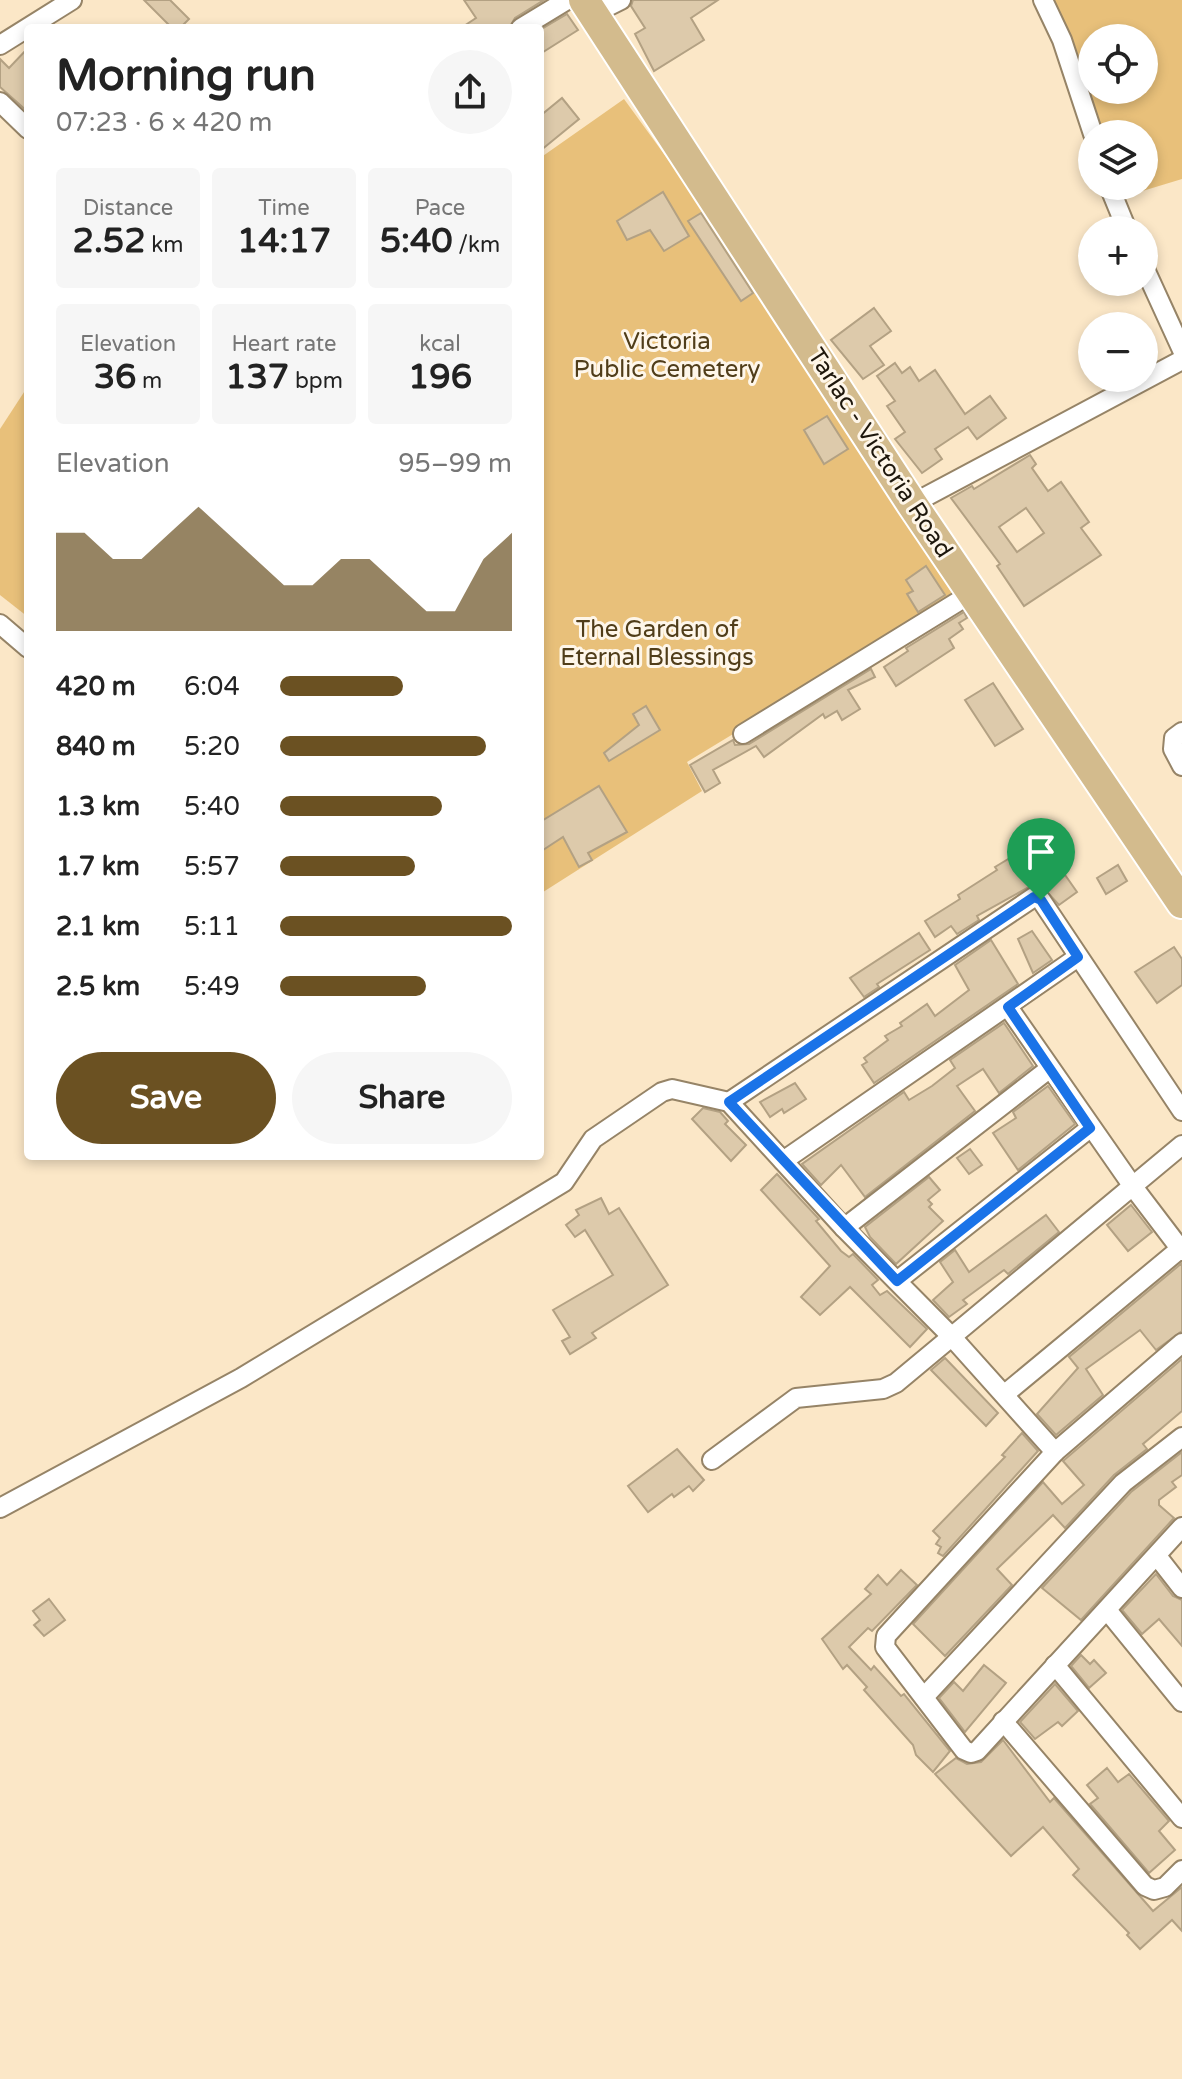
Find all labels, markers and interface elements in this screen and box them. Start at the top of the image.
map controls [1078,24,1158,392]
button: locate [1078,24,1158,104]
text: Morning run [56,50,316,103]
button: share [428,50,512,134]
text: 07:23 · 6 × 420 m [56,107,272,138]
button: layers [1078,120,1158,200]
text: Distance [83,195,173,221]
text: Time [258,195,310,221]
text: Pace [415,195,465,221]
button: + [1078,216,1158,296]
text: 2.52 [73,221,146,262]
text: 14:17 [237,221,331,262]
text: 5:40 [380,221,453,262]
text: km [146,232,183,258]
text: /km [453,232,500,258]
button: − [1078,312,1158,392]
park label: Victoria Public Cemetery [574,327,761,384]
text: Elevation [80,331,176,357]
text: Heart rate [232,331,336,357]
text: kcal [419,331,461,357]
street label: Tarlac - Victoria Road [801,343,959,563]
text: 36 [94,357,136,398]
text: 137 [225,357,289,398]
text: 196 [408,357,472,398]
text: m [136,368,162,394]
text: bpm [289,368,343,394]
text: Elevation [56,448,170,479]
text: 95–99 m [398,448,512,479]
park label: The Garden of Eternal Blessings [560,615,754,672]
text: 420 m [56,671,136,702]
text: 6:04 [184,671,240,702]
text: 840 m [56,731,136,762]
text: 5:20 [184,731,240,762]
text: 1.3 km [56,791,140,822]
text: 5:40 [184,791,240,822]
pin [1007,818,1075,900]
icon: arrive [1019,830,1063,874]
text: 1.7 km [56,851,140,882]
text: 5:57 [184,851,240,882]
text: 2.1 km [56,911,140,942]
text: 5:11 [184,911,240,942]
text: 2.5 km [56,971,140,1002]
text: 5:49 [184,971,240,1002]
button: Save [56,1052,276,1144]
button: Share [292,1052,512,1144]

